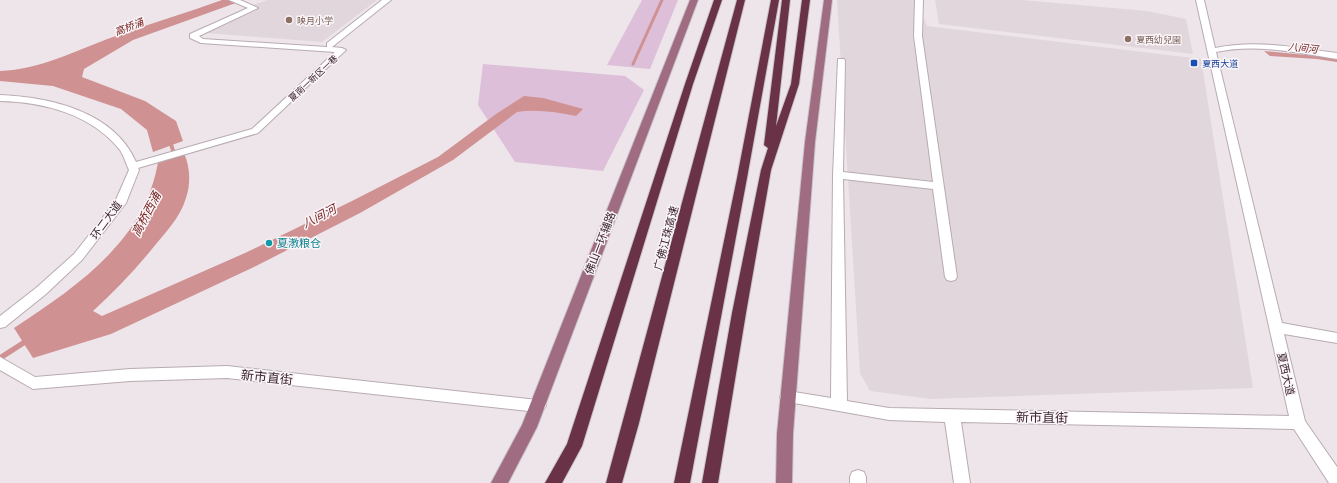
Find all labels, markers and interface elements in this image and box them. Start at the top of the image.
water label: 高桥涌 [113,15,146,38]
marker: 映月小学 [284,15,294,25]
place label: 映月小学 [297,15,333,26]
marker: 夏西幼兒園 [1123,34,1133,44]
place label: 夏西幼兒園 [1136,34,1181,45]
water label: 八间河 [1287,40,1321,56]
street label: 夏南一新区一巷 [286,52,340,104]
marker: 夏西大道 [1189,58,1199,68]
place label: 夏西大道 [1202,58,1238,69]
water label: 高桥西涌 [128,188,165,239]
street label: 环二大道 [87,198,125,242]
water label: 八间河 [300,200,340,231]
street label: 广佛江珠高速 [651,204,681,272]
street label: 佛山一环辅路 [582,210,618,276]
place label: 夏漖粮仓 [277,236,321,250]
marker: 夏漖粮仓 [264,238,274,248]
street label: 夏西大道 [1274,351,1298,397]
street label: 新市直街 [240,366,294,388]
street label: 新市直街 [1016,409,1068,425]

